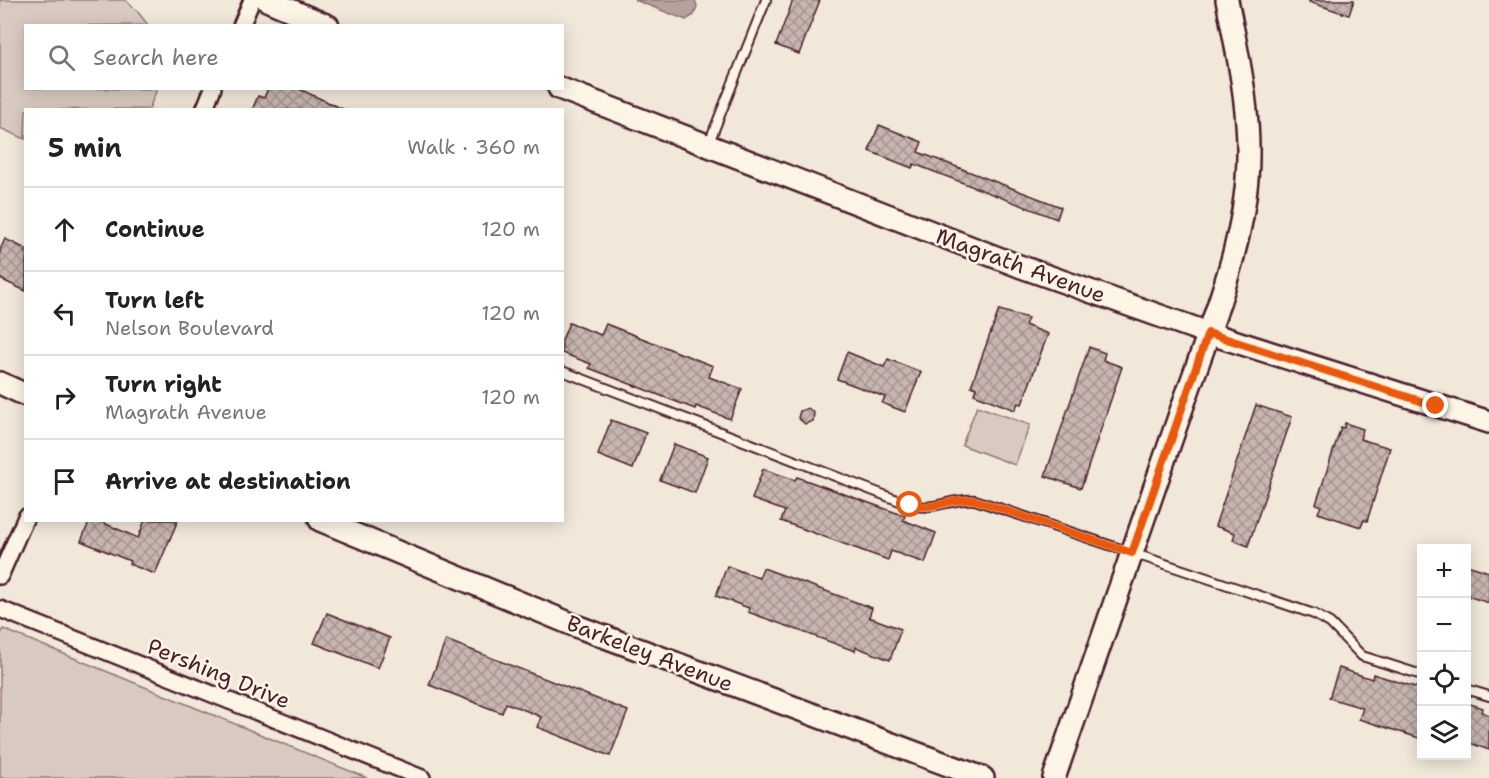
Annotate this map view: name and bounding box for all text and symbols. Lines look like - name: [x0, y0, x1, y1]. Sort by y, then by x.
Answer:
- search box: [24, 24, 564, 90]
- icon: search: [45, 41, 78, 74]
- text: Search here: [93, 43, 219, 72]
- text: 5 min: [48, 130, 122, 165]
- text: Walk · 360 m: [407, 134, 540, 160]
- icon: ahead: [48, 213, 81, 246]
- text: Continue: [105, 215, 205, 244]
- text: 120 m: [481, 216, 540, 242]
- street label: Magrath Avenue: [932, 221, 1109, 310]
- text: Turn left: [105, 286, 204, 315]
- icon: left: [48, 297, 81, 330]
- text: 120 m: [481, 300, 540, 326]
- text: Nelson Boulevard: [105, 315, 274, 341]
- text: Turn right: [105, 370, 222, 399]
- icon: right: [48, 381, 81, 414]
- text: 120 m: [481, 384, 540, 410]
- route end: [1422, 392, 1448, 418]
- text: Magrath Avenue: [105, 399, 267, 425]
- icon: arrive: [48, 465, 81, 498]
- text: Arrive at destination: [105, 467, 351, 496]
- route start: [896, 491, 922, 517]
- map controls: [1417, 544, 1471, 760]
- button: +: [1417, 544, 1471, 598]
- button: −: [1417, 598, 1471, 652]
- street label: Barkeley Avenue: [562, 608, 737, 699]
- street label: Pershing Drive: [143, 632, 294, 715]
- button: locate: [1417, 652, 1471, 706]
- button: layers: [1417, 706, 1471, 760]

